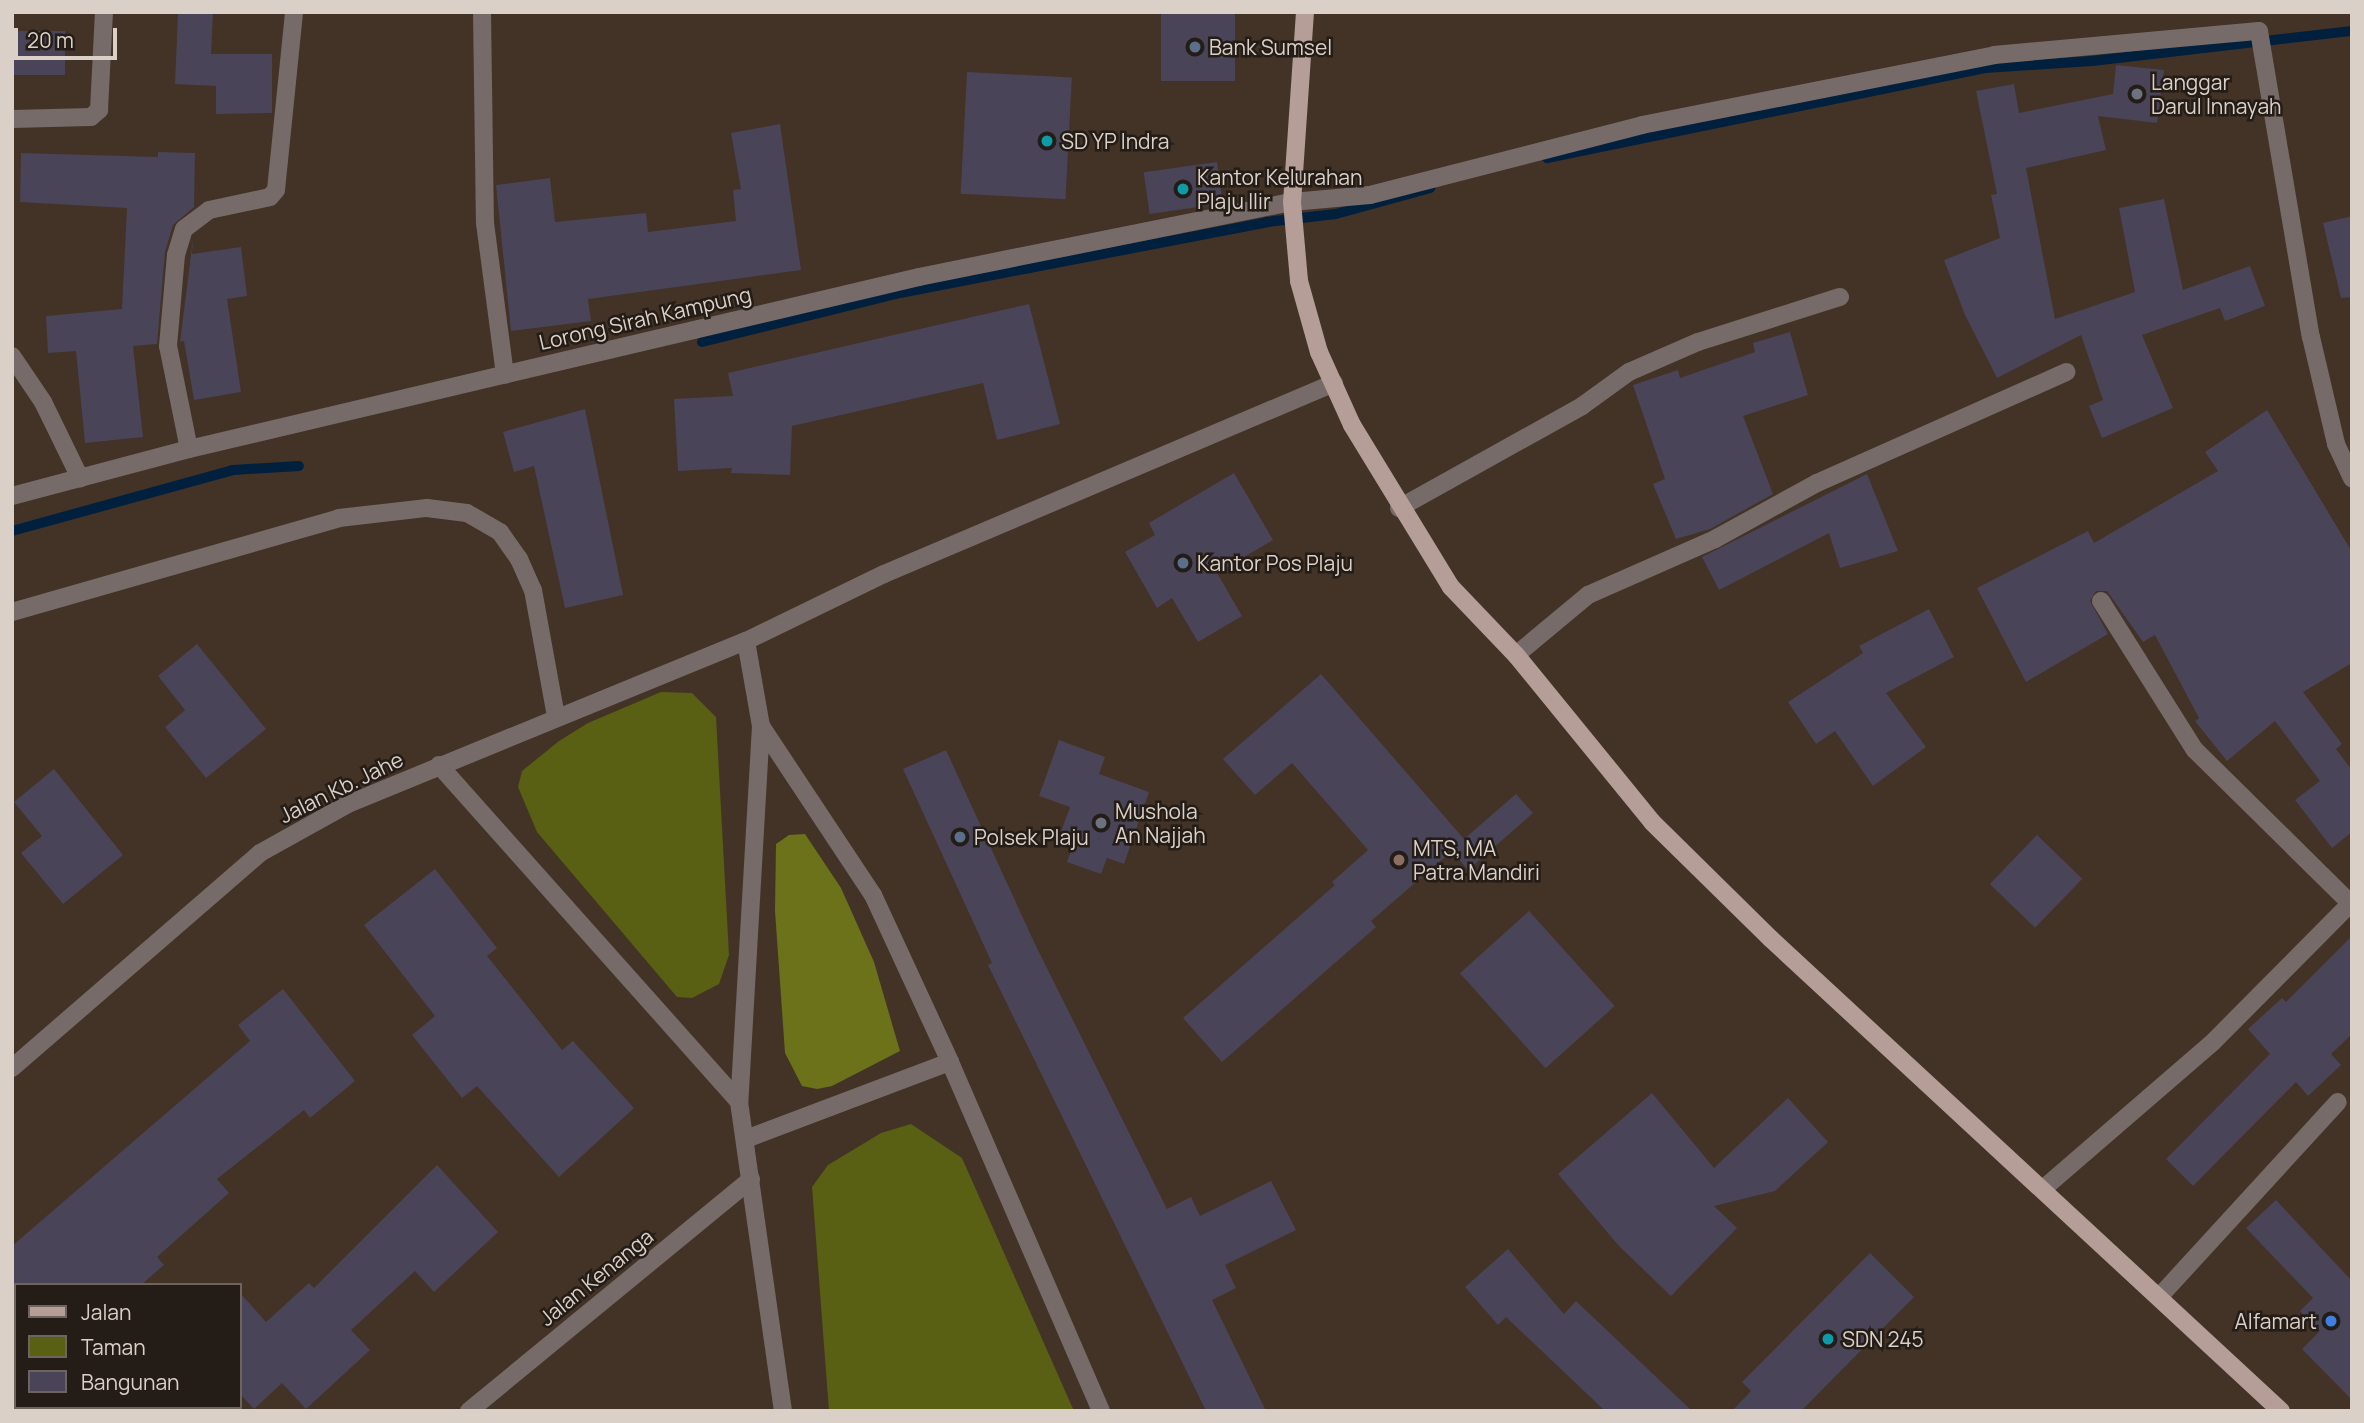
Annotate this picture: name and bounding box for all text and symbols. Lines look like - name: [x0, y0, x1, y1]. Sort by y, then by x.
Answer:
- scale bar: [18, 14, 121, 58]
- text: 20 m: [27, 26, 74, 54]
- place label: Bank Sumsel: [1209, 34, 1332, 60]
- marker: Bank Sumsel: [1187, 39, 1203, 55]
- place label: Langgar Darul Innayah: [2151, 69, 2282, 119]
- marker: Langgar Darul Innayah: [2129, 86, 2145, 102]
- place label: SD YP Indra: [1061, 128, 1169, 154]
- marker: SD YP Indra: [1039, 133, 1055, 149]
- place label: Kantor Kelurahan Plaju Ilir: [1197, 164, 1362, 214]
- marker: Kantor Kelurahan Plaju Ilir: [1175, 181, 1191, 197]
- street label: Lorong Sirah Kampung: [536, 281, 754, 355]
- place label: Kantor Pos Plaju: [1197, 550, 1353, 576]
- marker: Kantor Pos Plaju: [1175, 555, 1191, 571]
- street label: Jalan Kb. Jahe: [275, 746, 407, 828]
- place label: Mushola An Najjah: [1115, 798, 1206, 848]
- marker: Mushola An Najjah: [1093, 815, 1109, 831]
- place label: Polsek Plaju: [974, 824, 1089, 850]
- marker: Polsek Plaju: [952, 829, 968, 845]
- place label: MTS, MA Patra Mandiri: [1413, 835, 1540, 885]
- marker: MTS, MA Patra Mandiri: [1391, 852, 1407, 868]
- street label: Jalan Kenanga: [534, 1223, 658, 1331]
- legend: [14, 1283, 242, 1409]
- text: Jalan: [81, 1298, 131, 1326]
- place label: Alfamart: [2235, 1308, 2317, 1334]
- marker: Alfamart: [2323, 1313, 2339, 1329]
- place label: SDN 245: [1842, 1326, 1924, 1352]
- marker: SDN 245: [1820, 1331, 1836, 1347]
- text: Taman: [81, 1333, 146, 1361]
- text: Bangunan: [81, 1368, 180, 1396]

